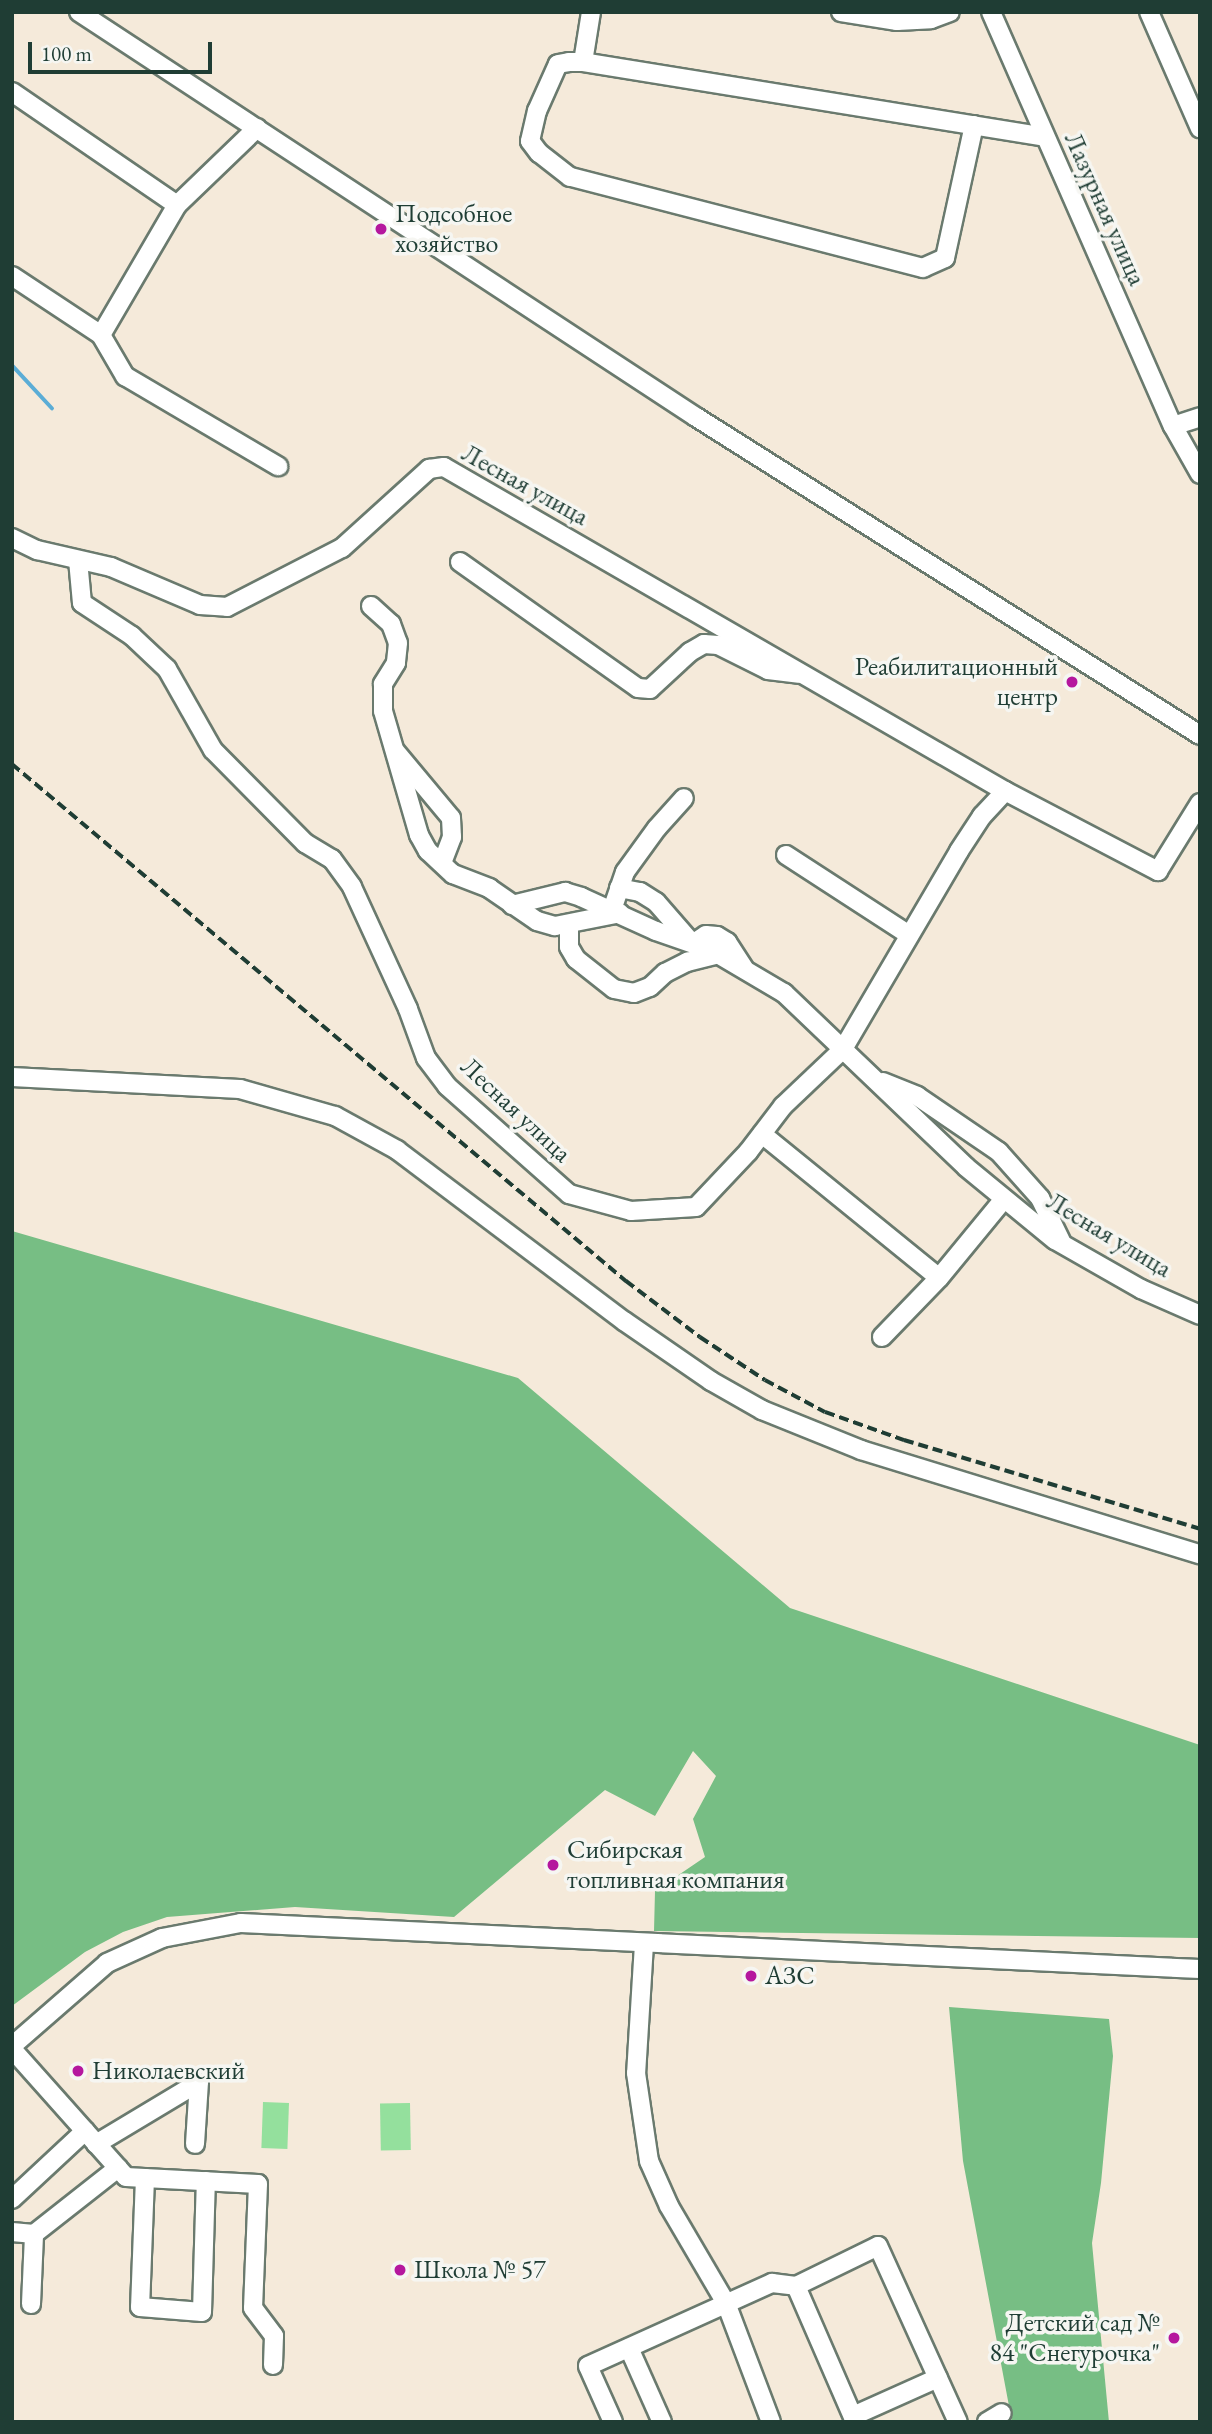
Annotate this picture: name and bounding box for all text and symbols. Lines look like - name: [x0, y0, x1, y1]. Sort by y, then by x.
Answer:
- scale bar: [32, 28, 215, 72]
- text: 100 m: [41, 40, 92, 67]
- street label: Лазурная улица: [1057, 128, 1153, 290]
- place label: Подсобное хозяйство: [395, 198, 512, 260]
- marker: Подсобное хозяйство: [373, 221, 389, 237]
- street label: Лесная улица: [456, 437, 594, 533]
- place label: Реабилитационный центр: [855, 651, 1058, 712]
- marker: Реабилитационный центр: [1064, 674, 1080, 690]
- street label: Лесная улица: [454, 1051, 578, 1169]
- street label: Лесная улица: [1041, 1186, 1177, 1284]
- place label: Сибирская топливная компания: [567, 1834, 785, 1896]
- marker: Сибирская топливная компания: [545, 1857, 561, 1873]
- place label: АЗС: [765, 1960, 815, 1992]
- marker: АЗС: [743, 1968, 759, 1984]
- place label: Николаевский: [92, 2055, 245, 2087]
- marker: Николаевский: [70, 2063, 86, 2079]
- place label: Школа № 57: [414, 2254, 546, 2286]
- marker: Школа № 57: [392, 2262, 408, 2278]
- place label: Детский сад № 84 "Снегурочка": [990, 2307, 1160, 2368]
- marker: Детский сад № 84 "Снегурочка": [1166, 2330, 1182, 2346]

